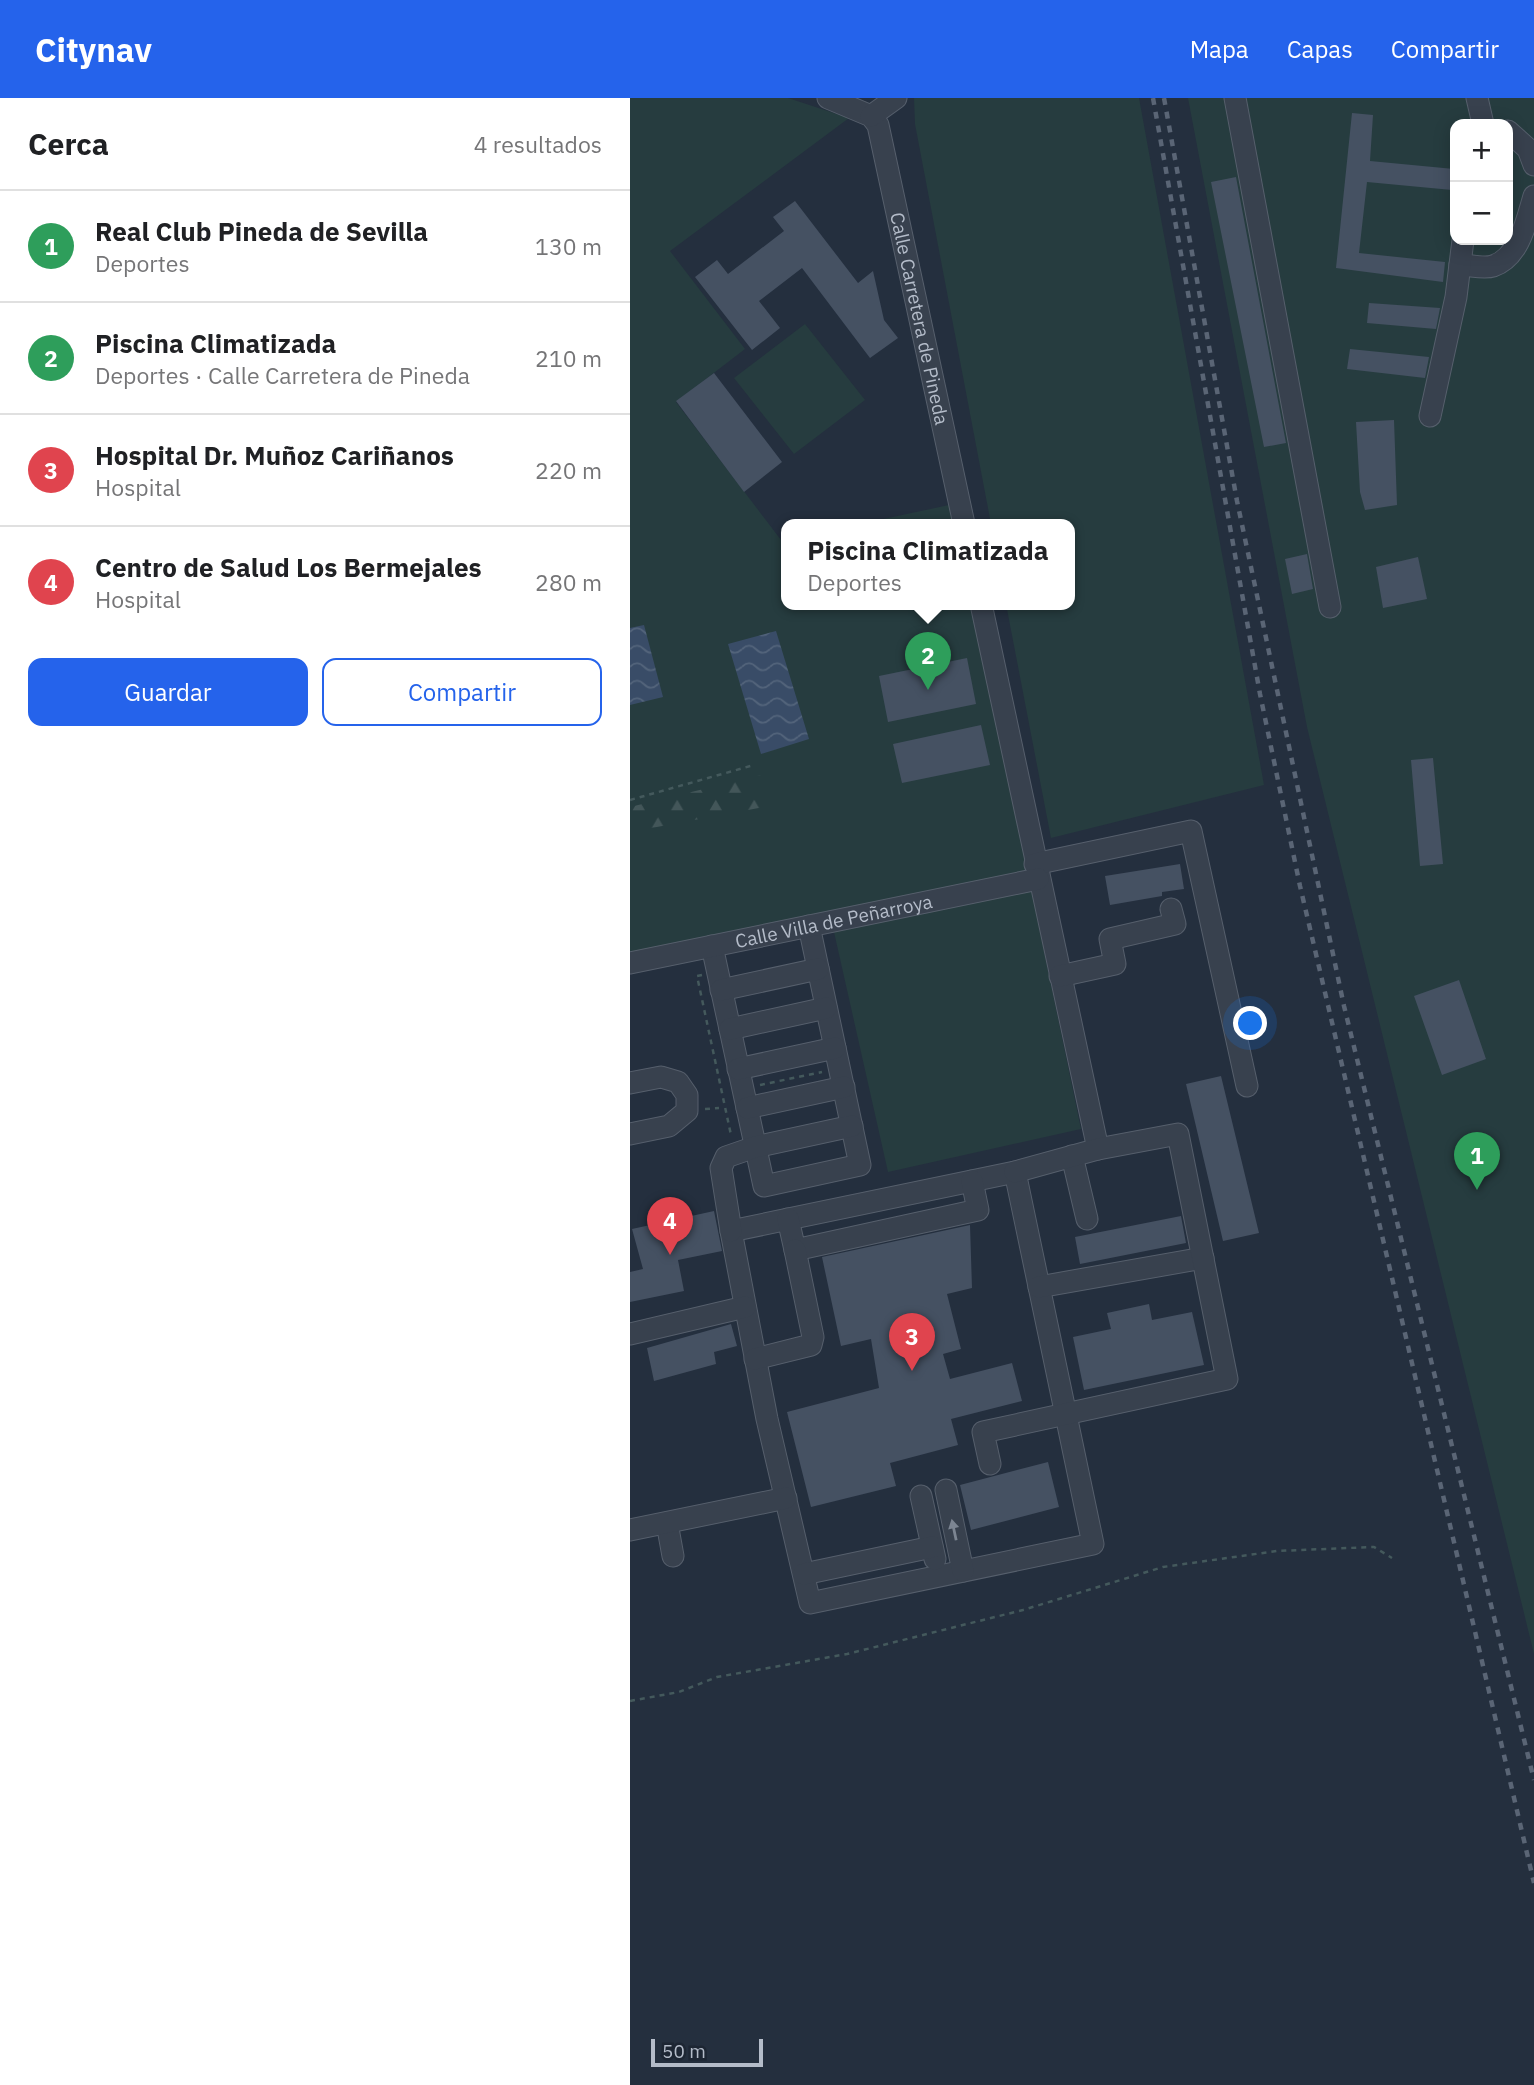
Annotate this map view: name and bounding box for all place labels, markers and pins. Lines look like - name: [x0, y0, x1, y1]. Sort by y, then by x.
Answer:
- pin: 2: [905, 632, 951, 690]
- pin: 1: [1454, 1132, 1500, 1190]
- pin: 4: [647, 1197, 693, 1255]
- pin: 3: [889, 1313, 935, 1371]

